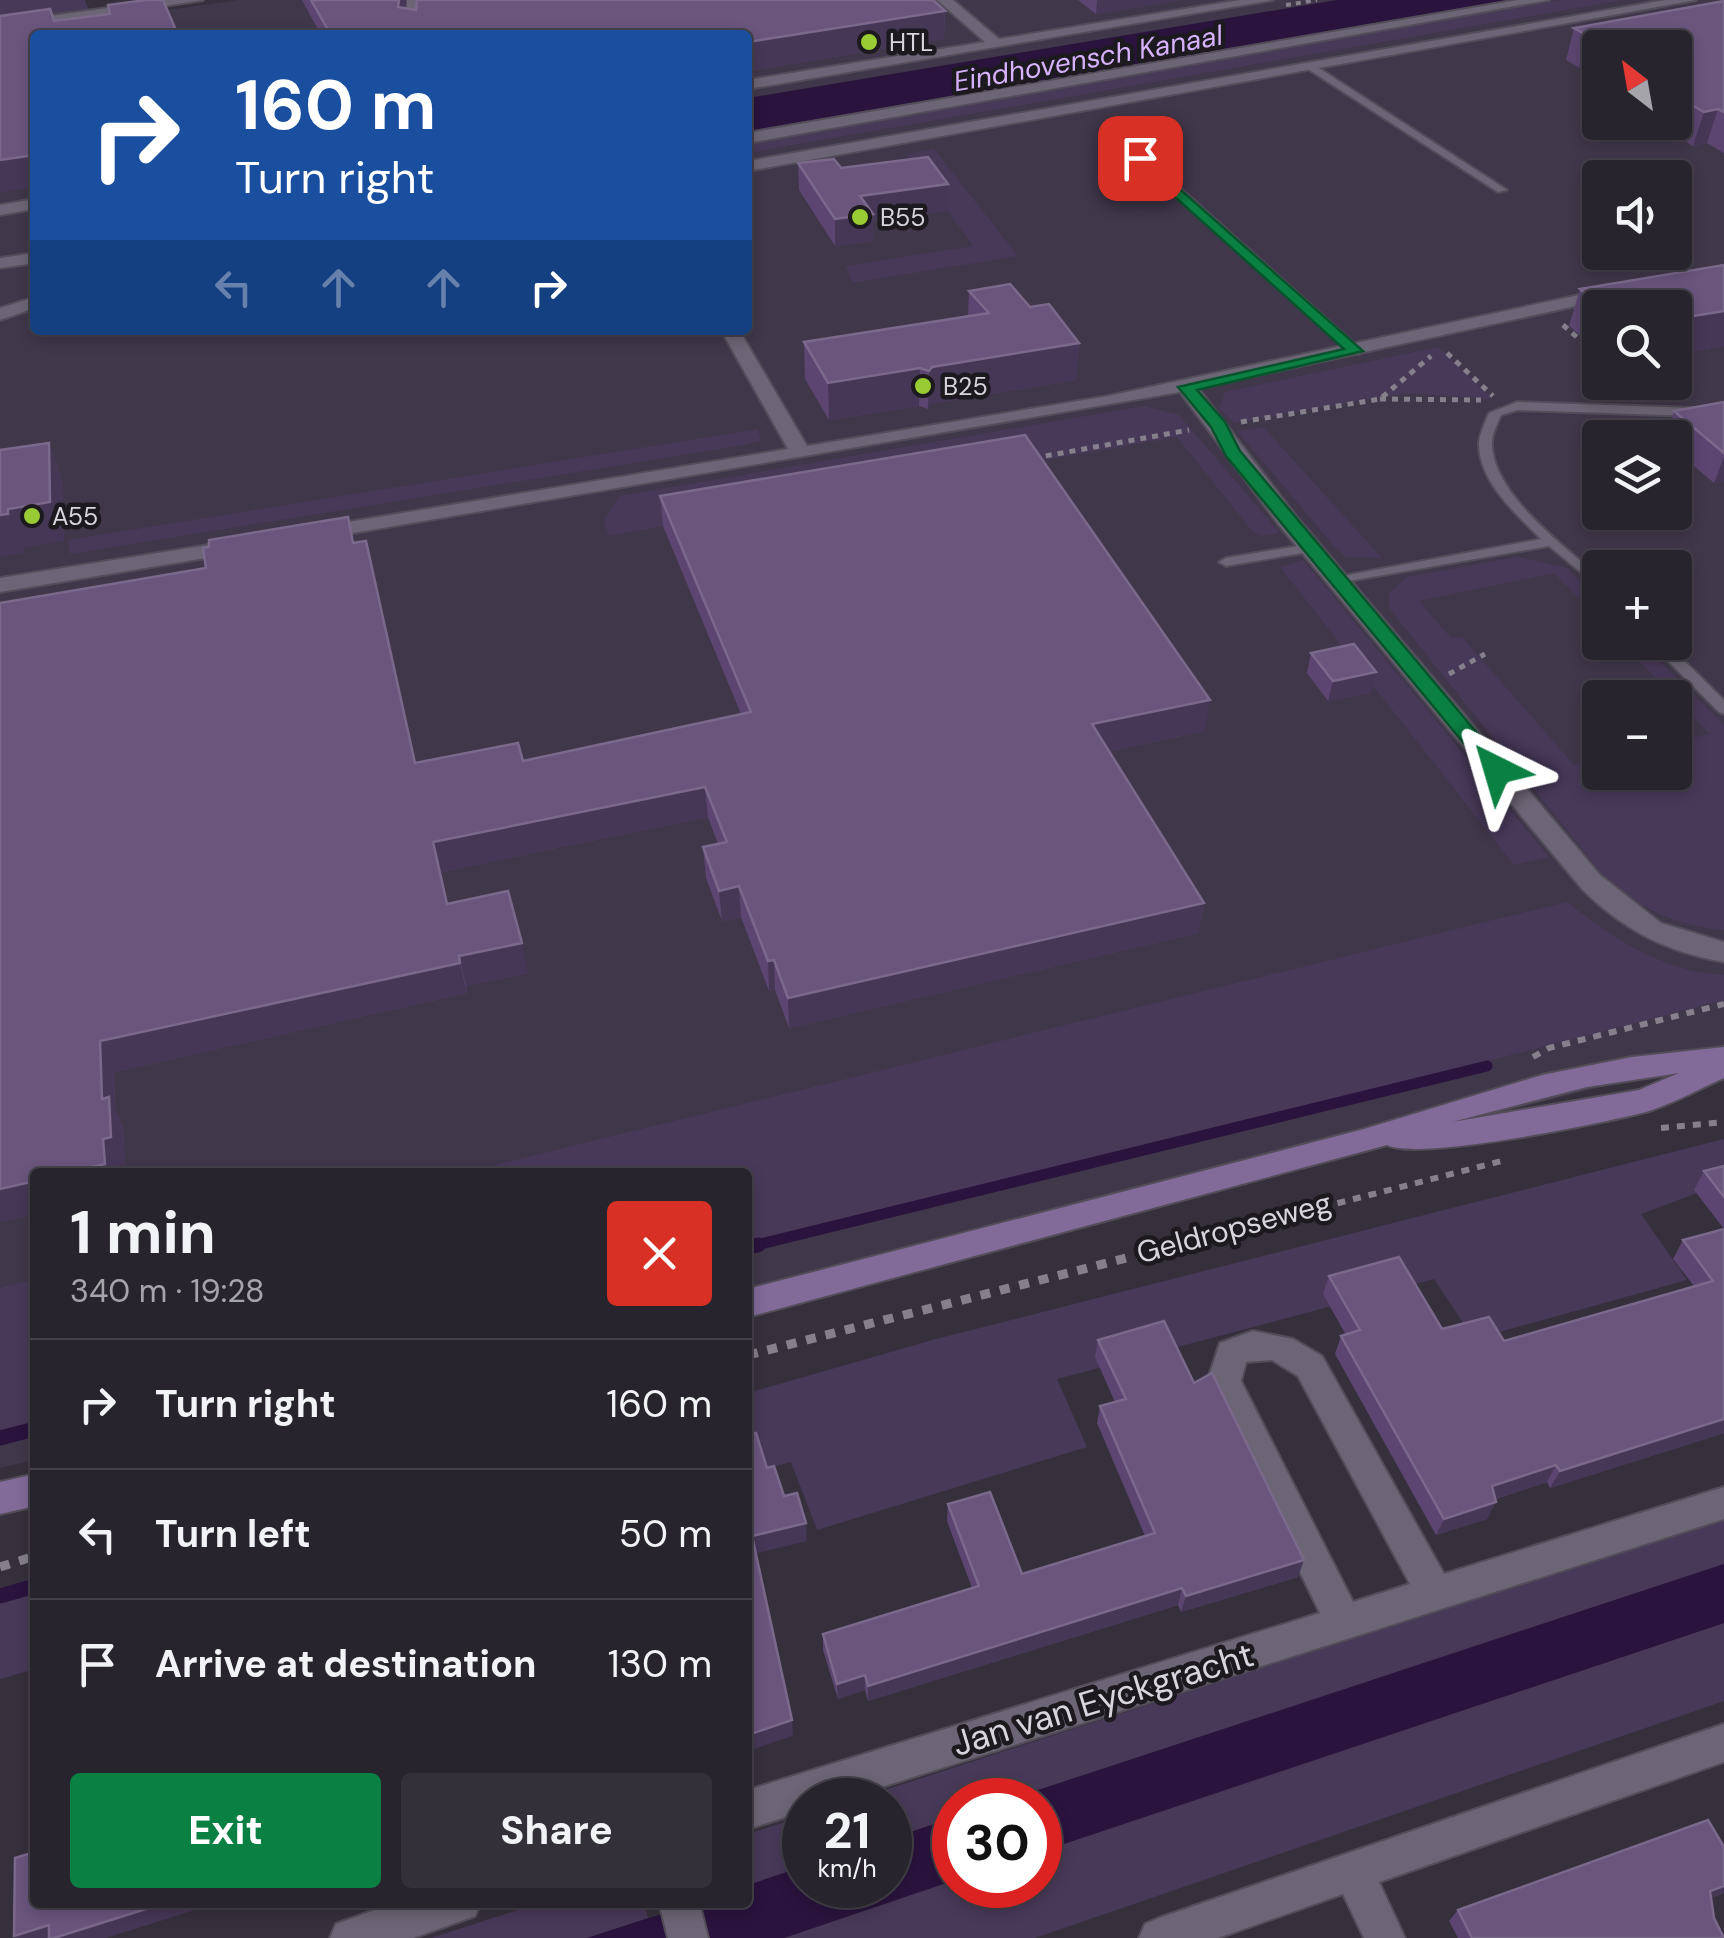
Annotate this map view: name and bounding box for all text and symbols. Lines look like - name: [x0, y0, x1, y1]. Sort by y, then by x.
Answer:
- water label: Eindhovensch Kanaal: [951, 16, 1226, 100]
- place label: HTL: [889, 26, 933, 59]
- north arrow: [1582, 30, 1692, 140]
- map controls: [1582, 30, 1692, 790]
- marker: HTL: [858, 31, 880, 53]
- text: 160 m: [235, 60, 436, 151]
- icon: right: [70, 70, 200, 200]
- pin: [1098, 116, 1183, 201]
- icon: arrive: [1113, 131, 1168, 186]
- text: Turn right: [235, 148, 434, 207]
- button: sound: [1582, 160, 1692, 270]
- place label: B55: [880, 201, 926, 234]
- marker: B55: [849, 206, 871, 228]
- icon: left: [206, 260, 261, 315]
- icon: ahead: [311, 260, 366, 315]
- icon: ahead: [416, 260, 471, 315]
- icon: right: [521, 260, 576, 315]
- button: search: [1582, 290, 1692, 400]
- place label: B25: [943, 370, 988, 403]
- marker: B25: [912, 375, 934, 397]
- button: layers: [1582, 420, 1692, 530]
- place label: A55: [52, 500, 98, 533]
- marker: A55: [21, 505, 43, 527]
- button: +: [1582, 550, 1692, 660]
- button: −: [1582, 680, 1692, 790]
- position arrow: [1445, 718, 1549, 822]
- street label: Geldropseweg: [1132, 1183, 1335, 1272]
- text: 1 min: [70, 1193, 216, 1272]
- button: close: [607, 1201, 712, 1306]
- text: 340 m · 19:28: [70, 1270, 265, 1312]
- icon: right: [70, 1377, 125, 1432]
- text: Turn right: [155, 1379, 336, 1429]
- text: 160 m: [606, 1379, 712, 1429]
- icon: left: [70, 1507, 125, 1562]
- text: Turn left: [155, 1509, 311, 1559]
- text: 50 m: [619, 1509, 712, 1559]
- street label: Jan van Eyckgracht: [947, 1631, 1259, 1767]
- icon: arrive: [70, 1637, 125, 1692]
- text: Arrive at destination: [155, 1639, 537, 1689]
- text: 130 m: [608, 1639, 712, 1689]
- button: Exit: [70, 1773, 381, 1888]
- button: Share: [401, 1773, 712, 1888]
- speed limit sign: 30: [932, 1778, 1062, 1908]
- text: 21: [823, 1798, 871, 1864]
- text: km/h: [817, 1852, 877, 1885]

